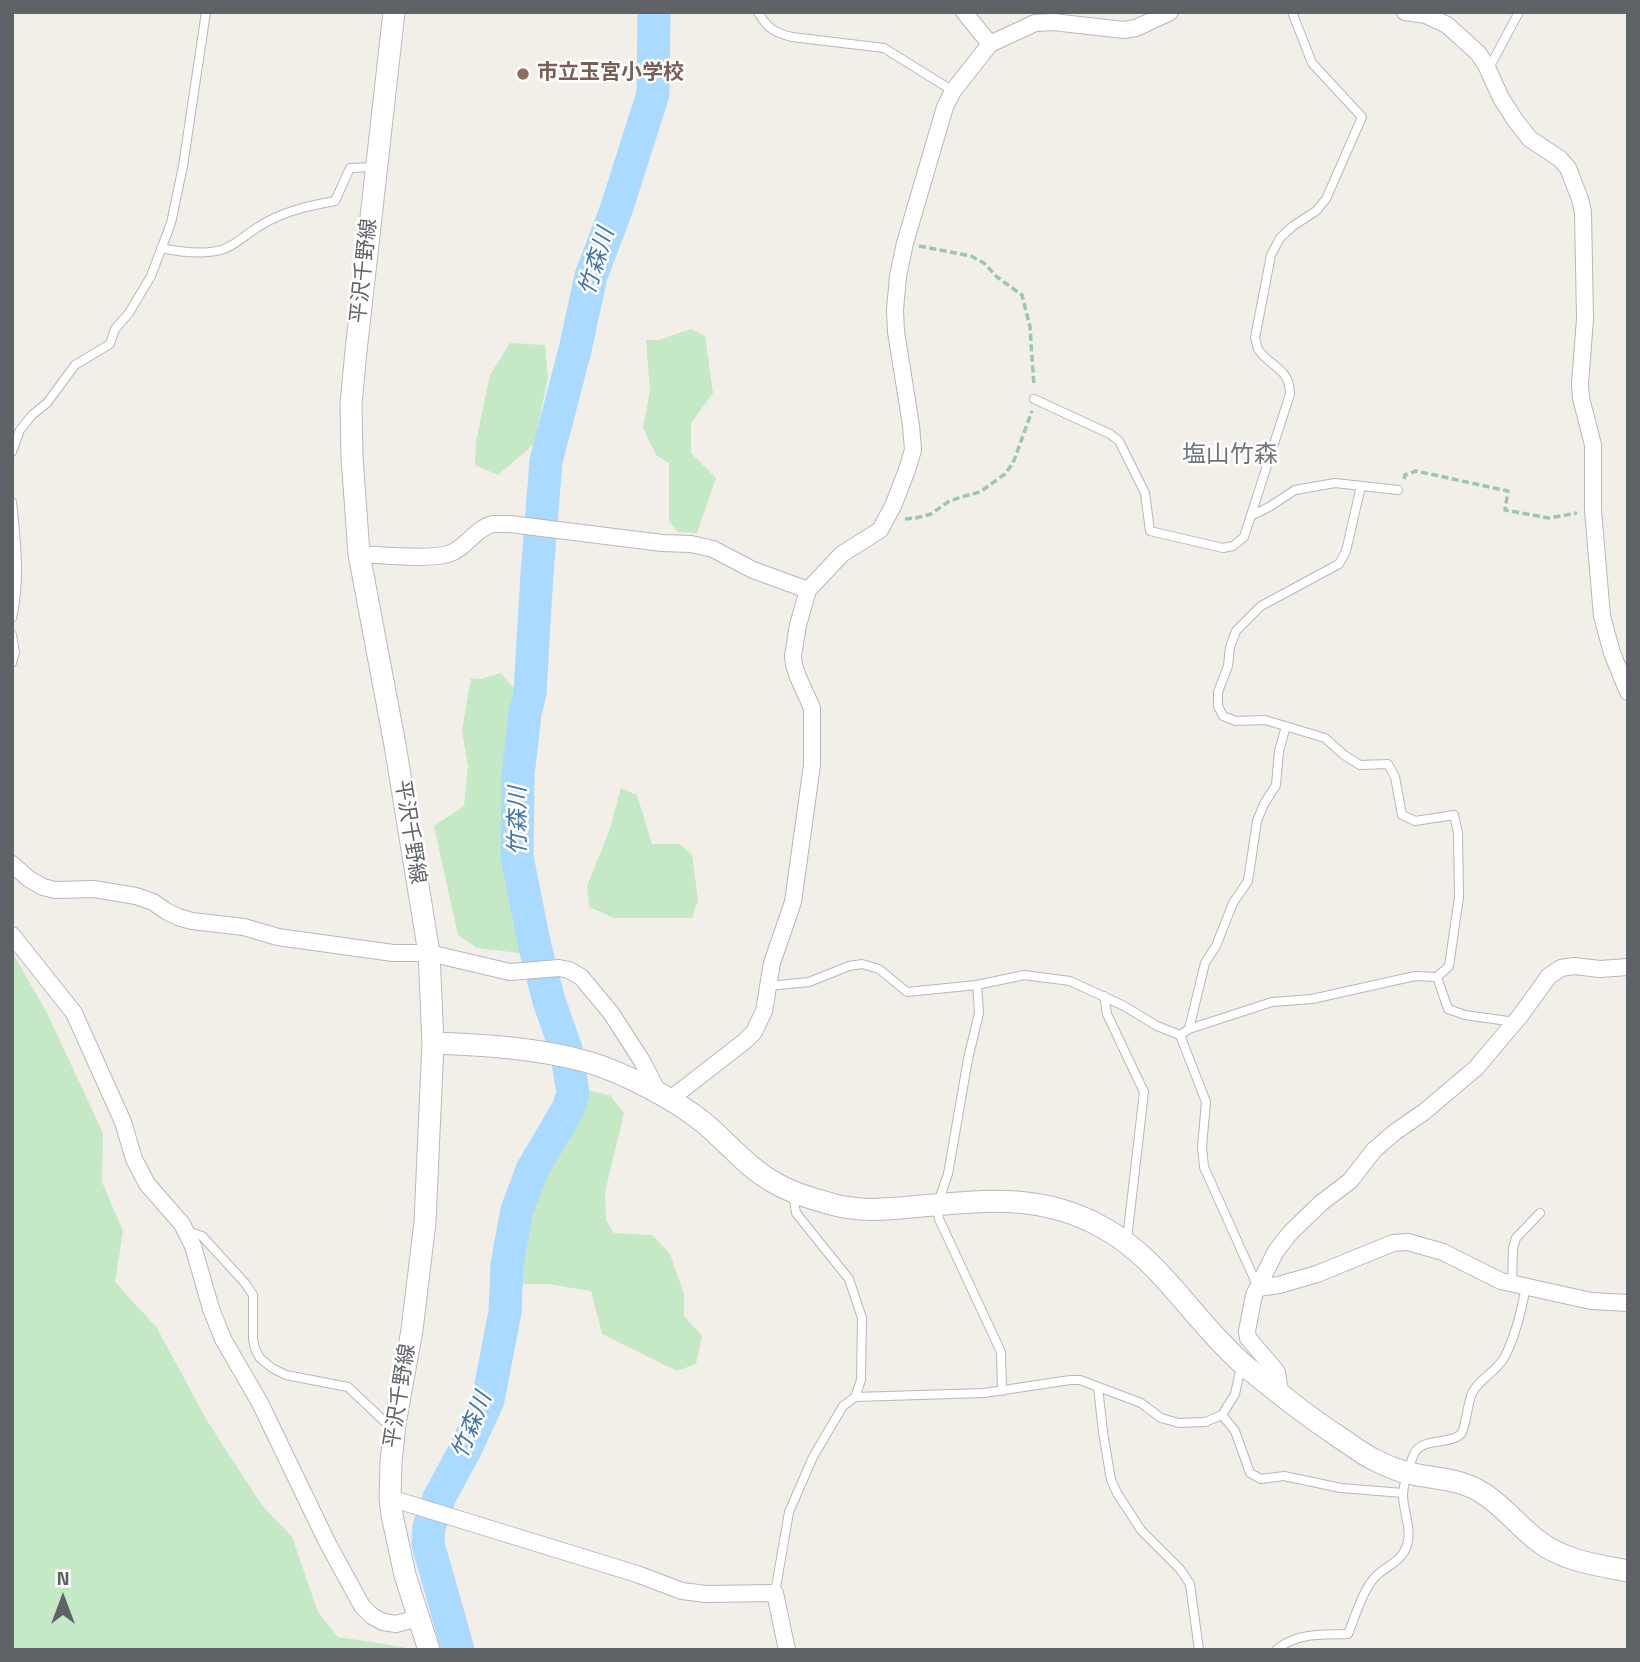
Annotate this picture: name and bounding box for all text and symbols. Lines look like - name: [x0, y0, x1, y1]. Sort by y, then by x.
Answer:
- place label: 市立玉宮小学校: [537, 61, 684, 87]
- marker: 市立玉宮小学校: [515, 66, 531, 82]
- street label: 平沢千野線: [347, 217, 383, 325]
- water label: 竹森川: [575, 225, 621, 299]
- district label: 塩山竹森: [1182, 442, 1278, 470]
- street label: 平沢千野線: [388, 778, 430, 886]
- water label: 竹森川: [505, 787, 533, 855]
- street label: 平沢千野線: [380, 1342, 422, 1450]
- water label: 竹森川: [447, 1389, 499, 1463]
- text: N: [56, 1563, 70, 1592]
- north arrow: [28, 1564, 98, 1634]

